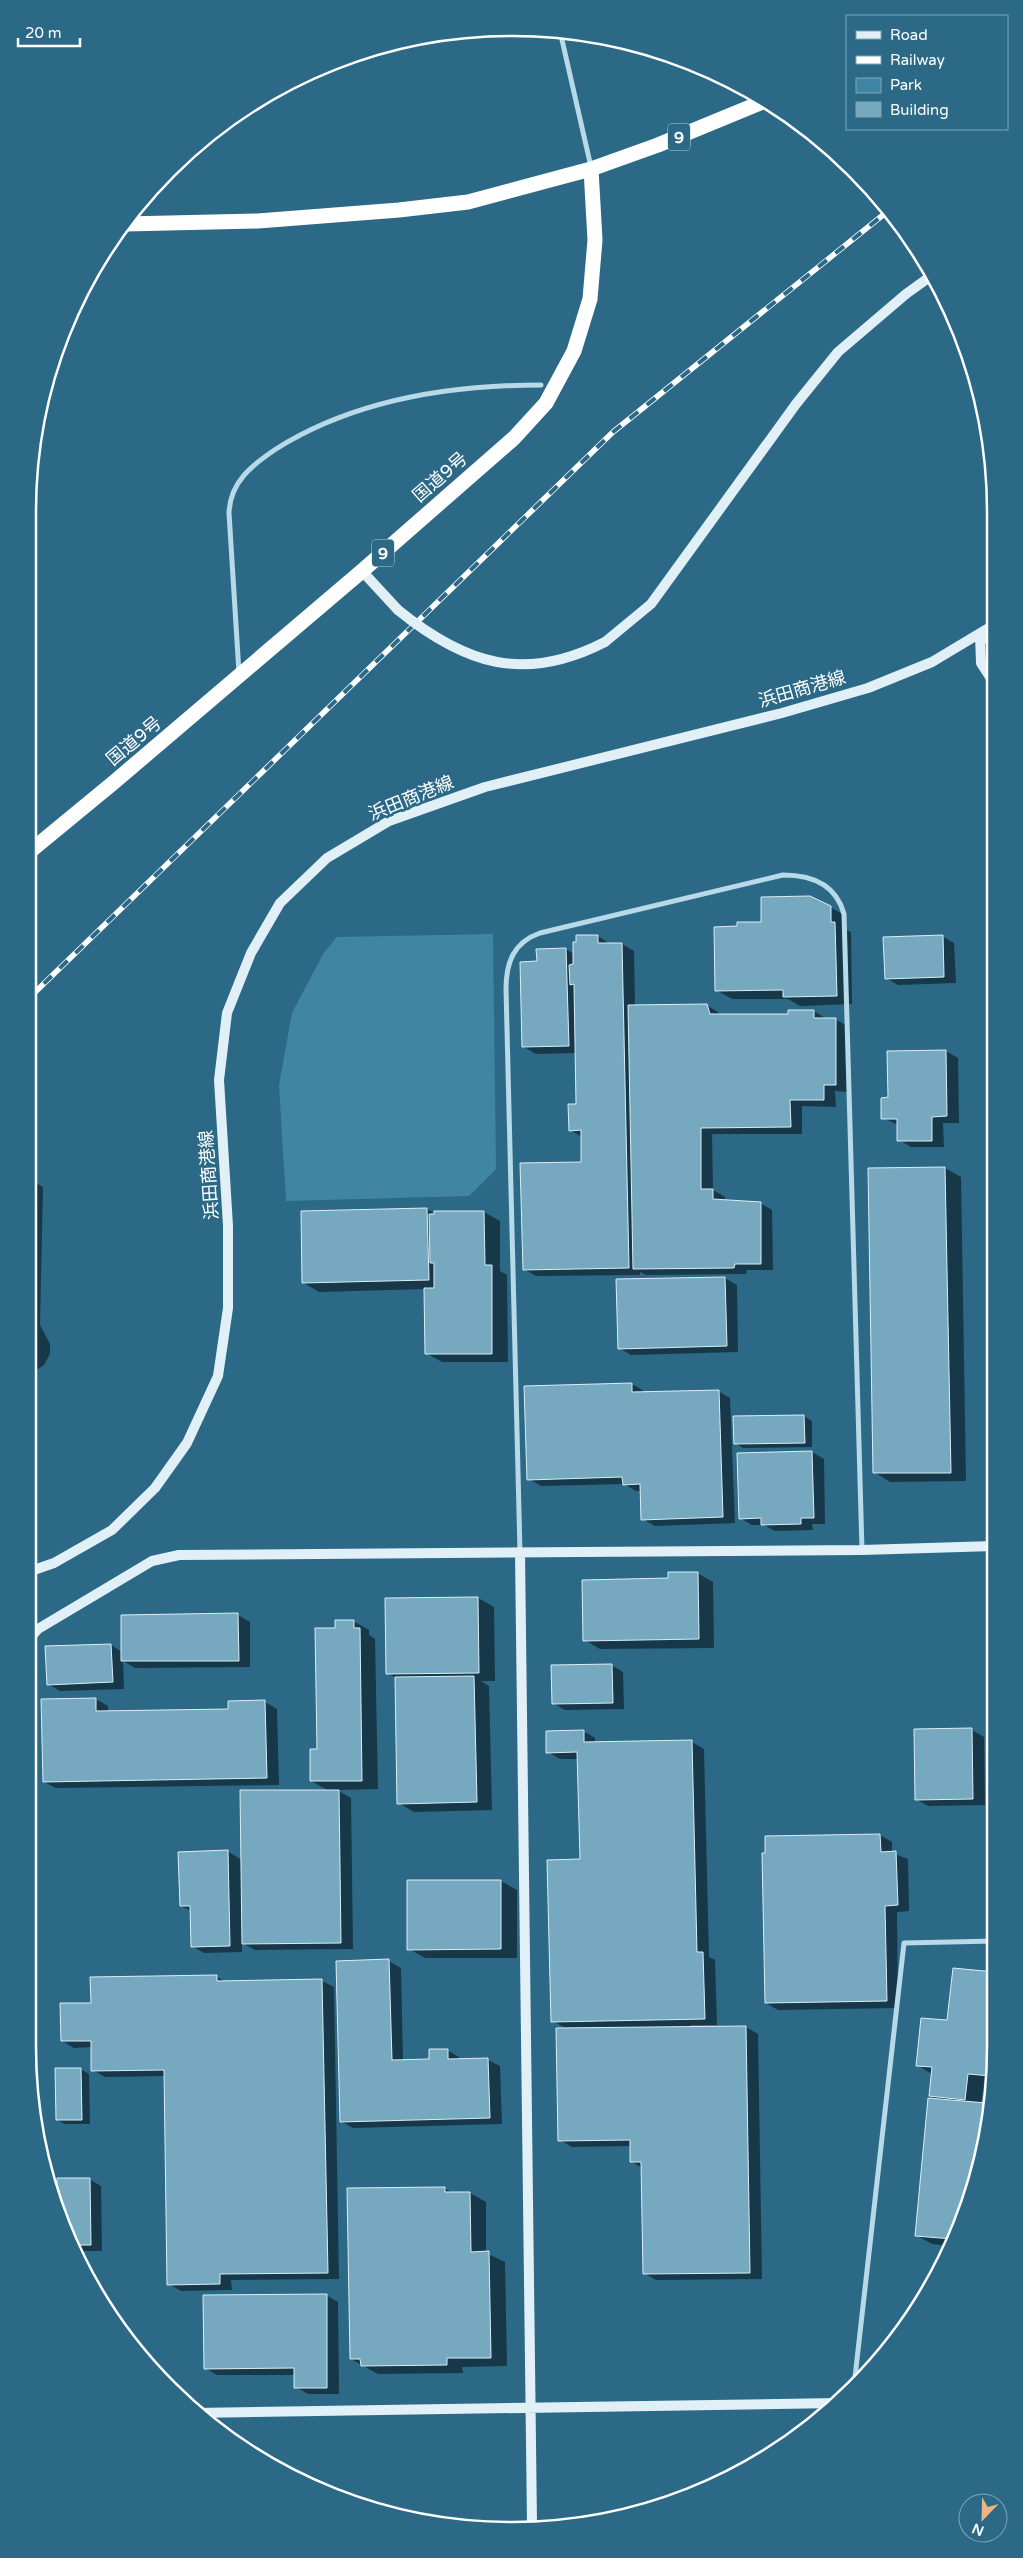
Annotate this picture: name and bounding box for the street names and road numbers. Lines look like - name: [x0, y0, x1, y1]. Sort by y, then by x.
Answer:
- road number: 9: [668, 124, 690, 150]
- street label: 国道9号: [408, 447, 472, 507]
- road number: 9: [372, 540, 394, 566]
- street label: 浜田商港線: [756, 666, 848, 712]
- street label: 国道9号: [102, 712, 166, 770]
- street label: 浜田商港線: [365, 771, 457, 825]
- street label: 浜田商港線: [195, 1129, 223, 1221]

